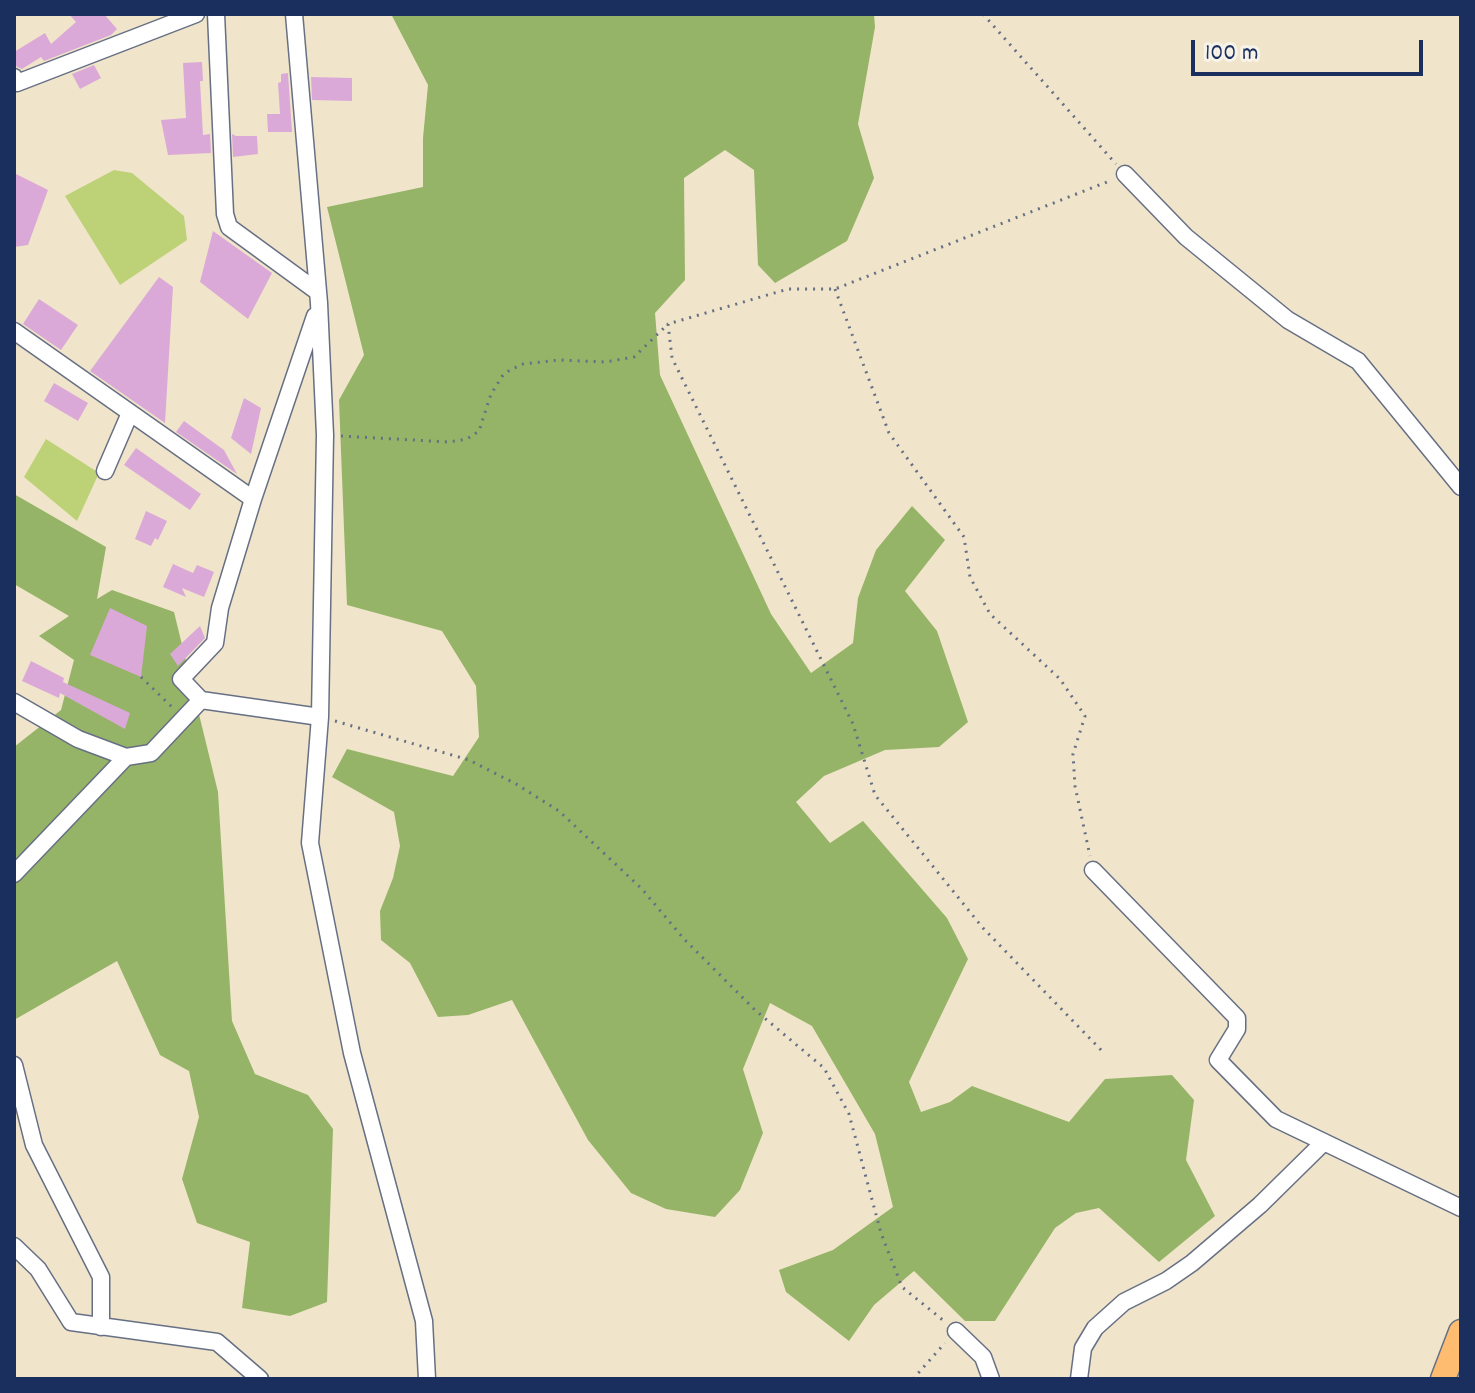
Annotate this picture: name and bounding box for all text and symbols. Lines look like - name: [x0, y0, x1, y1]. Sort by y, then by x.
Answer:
- scale bar: [1195, 24, 1427, 74]
- text: 100 m: [1205, 37, 1258, 71]

